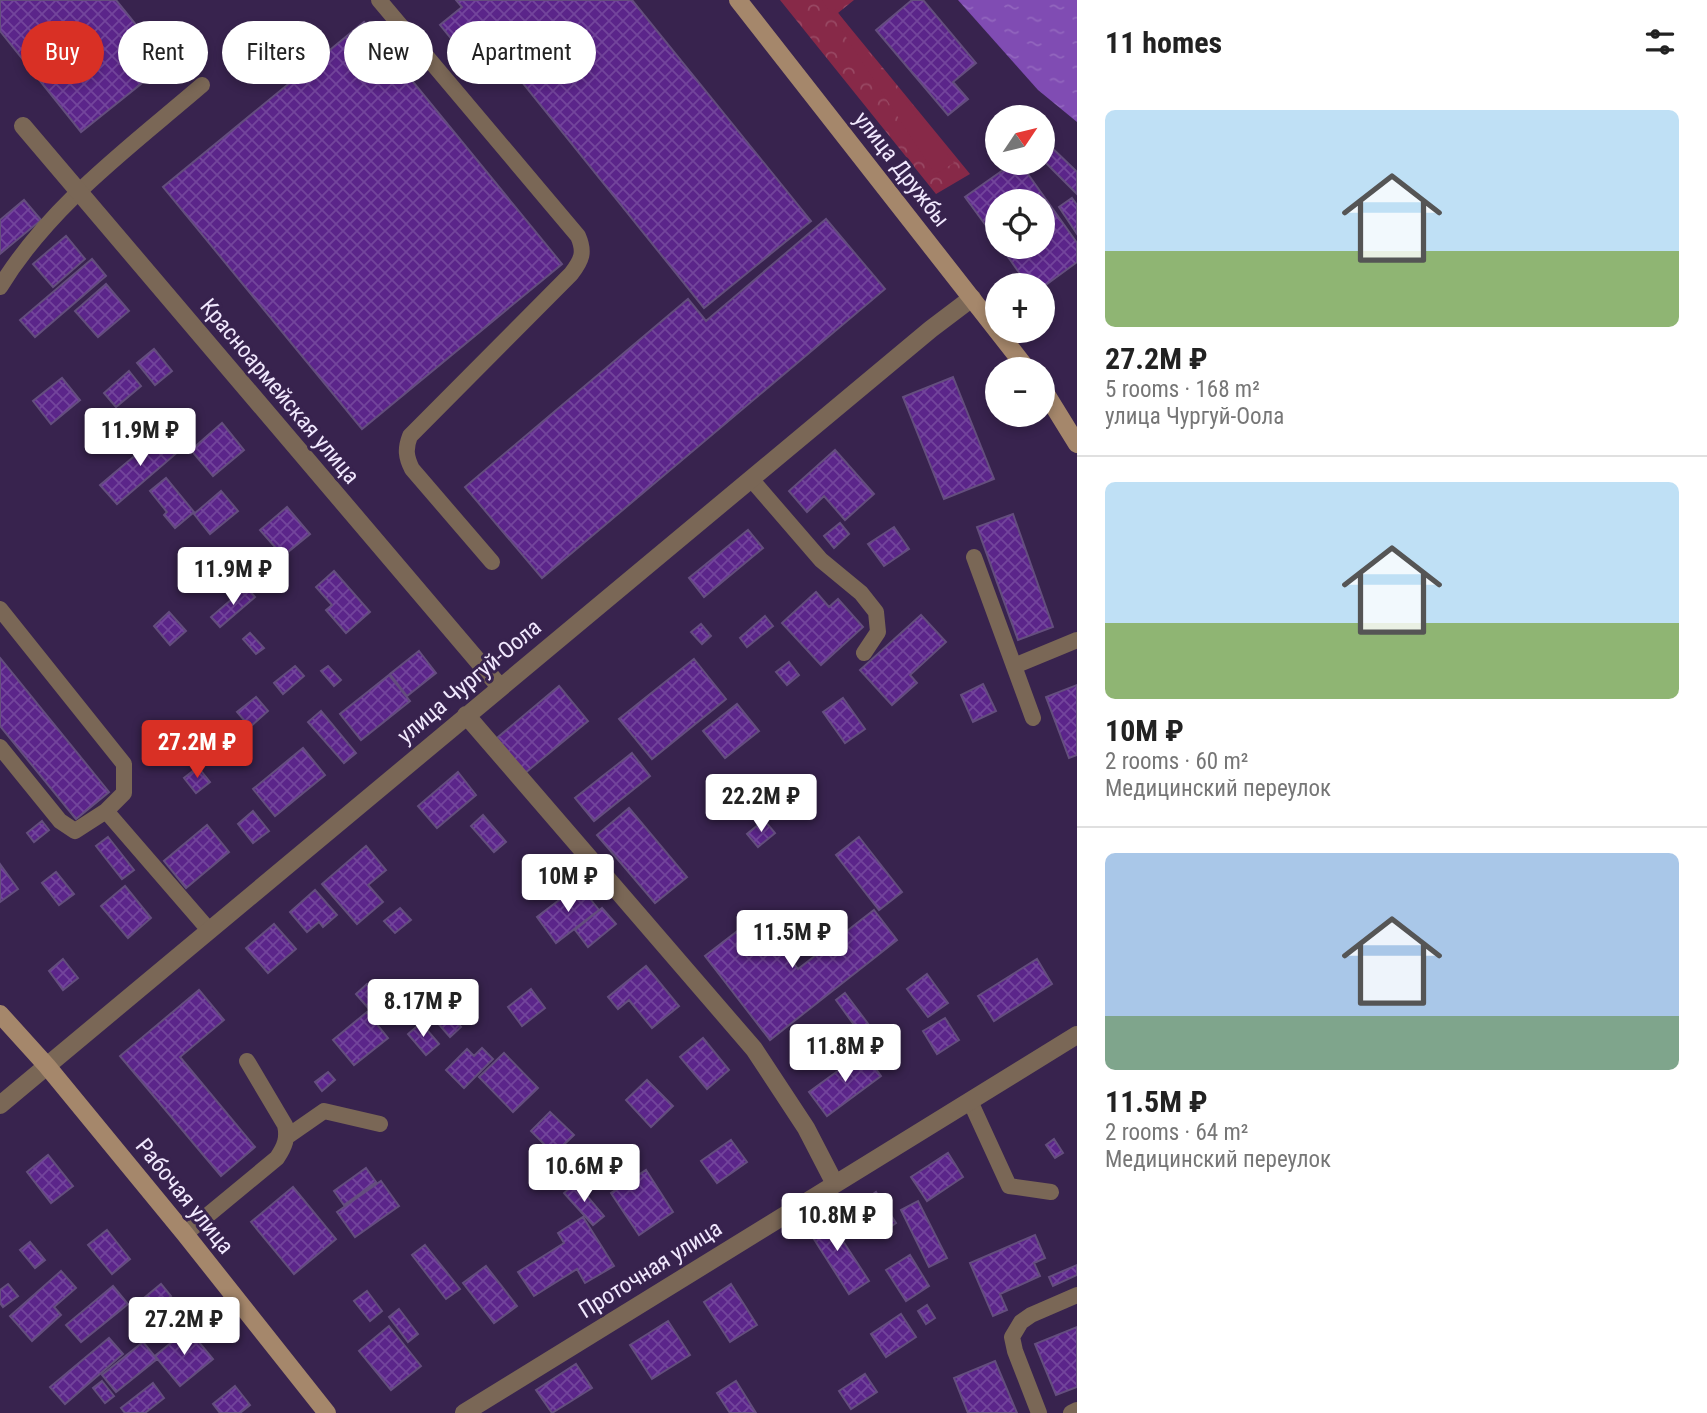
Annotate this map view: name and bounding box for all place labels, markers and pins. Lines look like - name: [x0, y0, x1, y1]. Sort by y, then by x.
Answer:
- pin: 11.9M ₽: [75, 408, 205, 468]
- pin: 11.9M ₽: [168, 548, 298, 607]
- pin: 27.2M ₽: [132, 720, 262, 780]
- pin: 22.2M ₽: [696, 774, 826, 834]
- pin: 10M ₽: [519, 855, 617, 914]
- pin: 11.5M ₽: [727, 911, 857, 970]
- pin: 8.17M ₽: [358, 979, 488, 1039]
- pin: 11.8M ₽: [780, 1024, 910, 1084]
- pin: 10.6M ₽: [519, 1144, 649, 1204]
- pin: 10.8M ₽: [772, 1194, 902, 1253]
- pin: 27.2M ₽: [119, 1298, 249, 1357]

